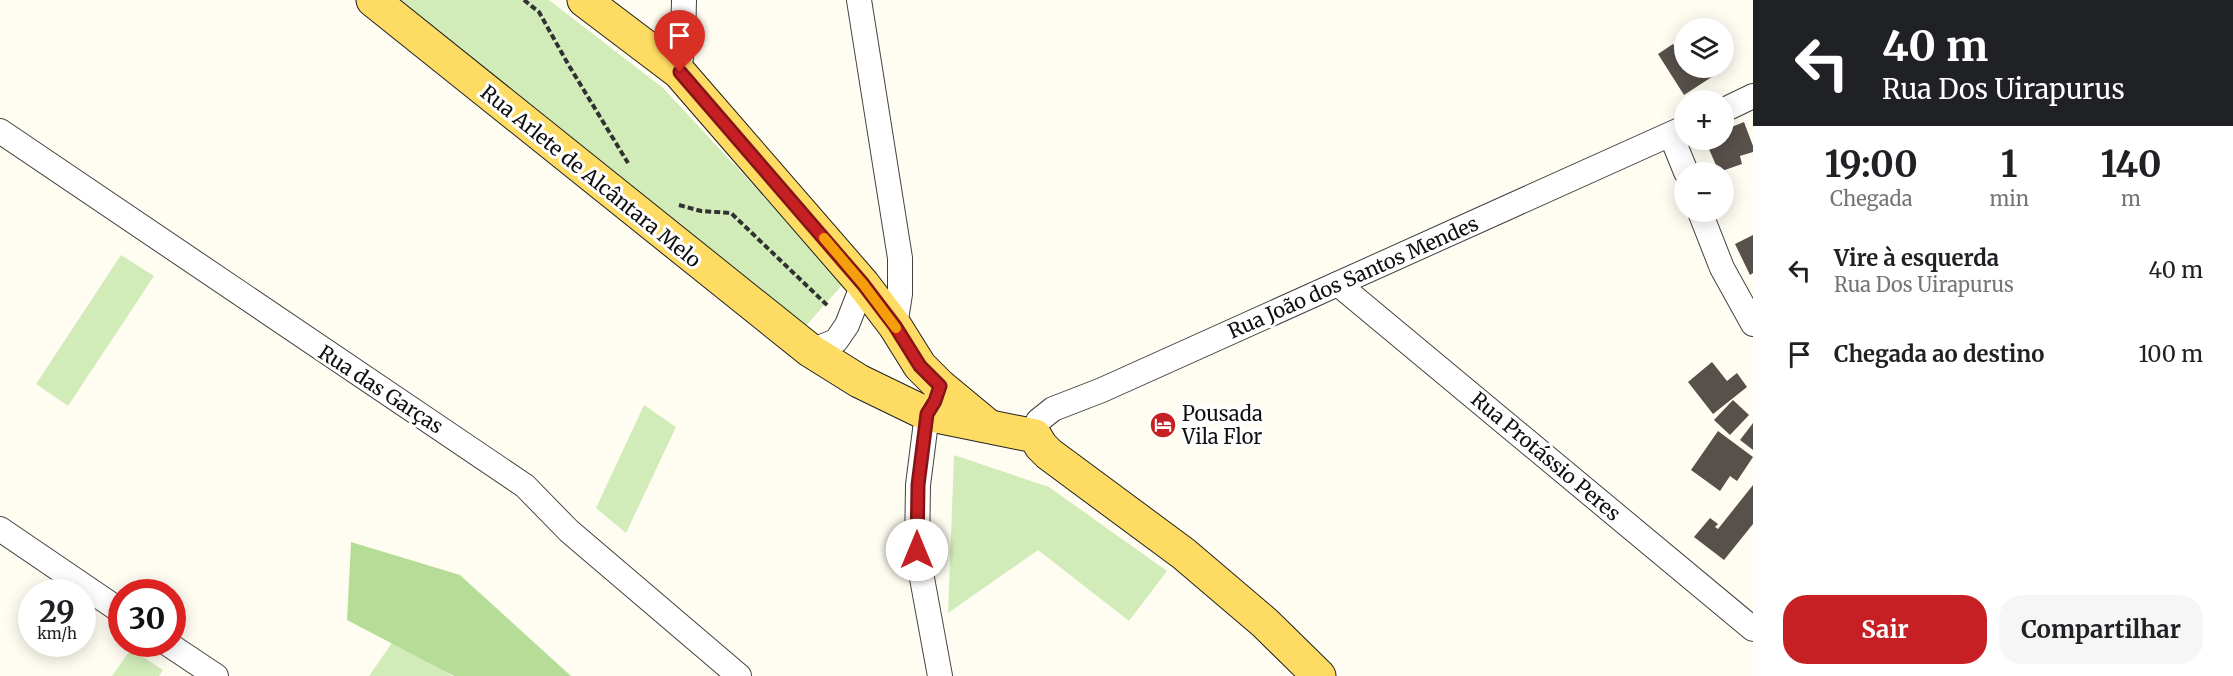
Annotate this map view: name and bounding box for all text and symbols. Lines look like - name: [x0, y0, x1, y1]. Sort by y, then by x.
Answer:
- pin: [654, 10, 705, 72]
- map controls: [1674, 18, 1734, 222]
- button: layers: [1674, 18, 1734, 78]
- icon: arrive: [663, 19, 696, 52]
- text: 40 m: [1882, 20, 1988, 72]
- icon: left: [1783, 24, 1861, 102]
- text: Rua Dos Uirapurus: [1882, 72, 2125, 106]
- street label: Rua Arlete de Alcântara Melo: [476, 79, 706, 273]
- button: +: [1674, 90, 1734, 150]
- text: 19:00: [1824, 142, 1918, 187]
- text: 1: [2001, 142, 2018, 187]
- text: 140: [2100, 142, 2162, 187]
- button: −: [1674, 162, 1734, 222]
- text: Chegada: [1830, 186, 1913, 211]
- text: min: [1989, 186, 2029, 211]
- text: m: [2121, 186, 2141, 211]
- street label: Rua João dos Santos Mendes: [1224, 210, 1482, 344]
- text: Vire à esquerda: [1834, 244, 1999, 272]
- icon: left: [1783, 254, 1816, 287]
- text: 40 m: [2148, 256, 2203, 284]
- text: Rua Dos Uirapurus: [1834, 272, 2014, 297]
- icon: arrive: [1783, 338, 1816, 371]
- street label: Rua das Garças: [314, 339, 448, 439]
- text: Chegada ao destino: [1834, 340, 2044, 368]
- text: 100 m: [2138, 340, 2203, 368]
- street label: Rua Protássio Peres: [1466, 386, 1626, 526]
- place label: Pousada Vila Flor: [1181, 401, 1263, 449]
- hotel icon: Pousada Vila Flor: [1148, 410, 1178, 440]
- position arrow: [885, 518, 949, 582]
- speed limit sign: 30: [108, 579, 186, 657]
- text: 29: [39, 592, 75, 630]
- button: Sair: [1783, 595, 1987, 664]
- button: Compartilhar: [1999, 595, 2203, 664]
- text: km/h: [37, 624, 77, 643]

